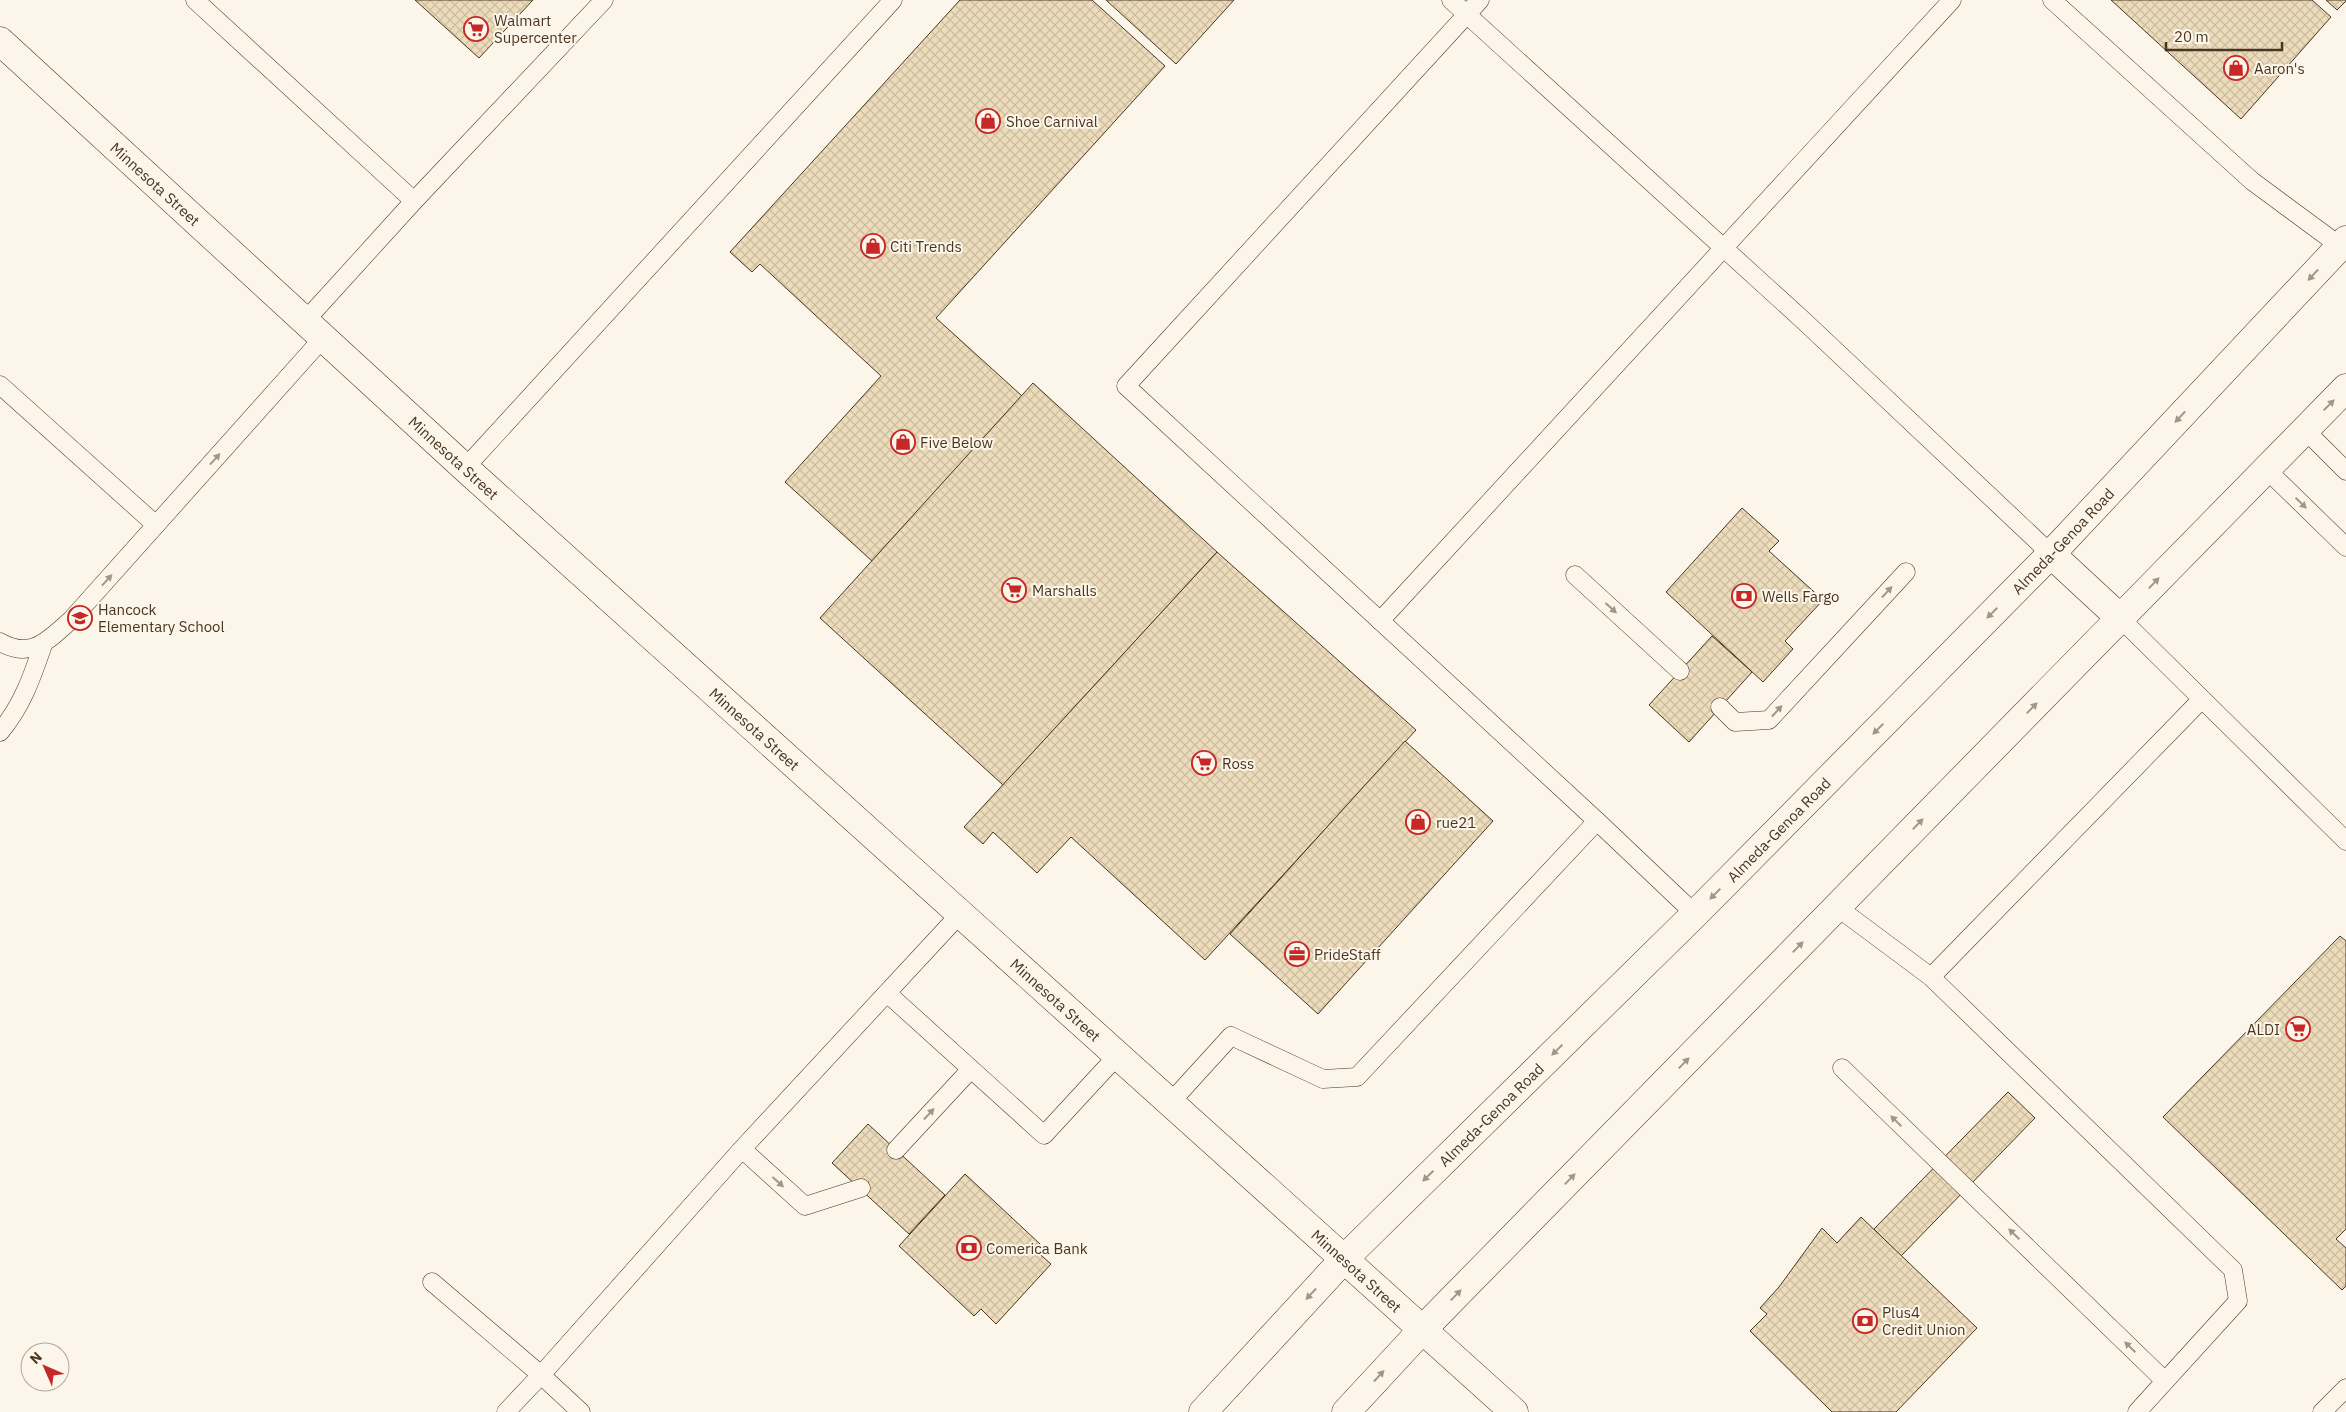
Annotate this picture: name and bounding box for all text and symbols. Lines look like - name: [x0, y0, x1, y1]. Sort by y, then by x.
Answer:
- place label: Walmart Supercenter: [494, 11, 577, 47]
- supermarket icon: Walmart Supercenter: [463, 16, 489, 42]
- scale bar: [2166, 20, 2282, 52]
- text: 20 m: [2174, 27, 2209, 46]
- shop icon: Aaron's: [2223, 55, 2249, 81]
- place label: Aaron's: [2254, 59, 2305, 78]
- shop icon: Shoe Carnival: [975, 108, 1001, 134]
- place label: Shoe Carnival: [1006, 112, 1098, 131]
- street label: Minnesota Street: [107, 138, 204, 230]
- shop icon: Citi Trends: [860, 233, 886, 259]
- place label: Citi Trends: [890, 237, 962, 256]
- one-way arrow: [2307, 269, 2319, 281]
- one-way arrow: [2323, 400, 2335, 412]
- one-way arrow: [2174, 411, 2186, 423]
- street label: Minnesota Street: [405, 412, 503, 503]
- shop icon: Five Below: [890, 429, 916, 455]
- place label: Five Below: [920, 433, 994, 452]
- one-way arrow: [209, 453, 221, 465]
- street label: Almeda-Genoa Road: [2007, 484, 2118, 598]
- one-way arrow: [2295, 497, 2307, 509]
- one-way arrow: [101, 574, 112, 587]
- supermarket icon: Marshalls: [1001, 577, 1027, 603]
- one-way arrow: [2148, 578, 2160, 590]
- place label: Marshalls: [1032, 581, 1097, 600]
- bank icon: Wells Fargo: [1731, 583, 1757, 609]
- place label: Wells Fargo: [1762, 587, 1840, 606]
- one-way arrow: [1881, 587, 1893, 599]
- place label: Hancock Elementary School: [98, 600, 225, 636]
- one-way arrow: [1604, 602, 1616, 614]
- school or university icon: Hancock Elementary School: [67, 605, 93, 631]
- one-way arrow: [1986, 607, 1998, 619]
- street label: Minnesota Street: [706, 683, 804, 774]
- one-way arrow: [2026, 702, 2038, 714]
- one-way arrow: [1771, 706, 1783, 718]
- one-way arrow: [1872, 723, 1884, 735]
- supermarket icon: Ross: [1191, 750, 1217, 776]
- place label: Ross: [1222, 754, 1254, 773]
- street label: Almeda-Genoa Road: [1723, 773, 1834, 886]
- shop icon: rue21: [1405, 809, 1431, 835]
- place label: rue21: [1436, 813, 1476, 832]
- one-way arrow: [1912, 818, 1924, 830]
- one-way arrow: [1709, 888, 1721, 900]
- office icon: PrideStaff: [1284, 941, 1310, 967]
- one-way arrow: [1792, 941, 1804, 953]
- place label: PrideStaff: [1314, 945, 1381, 964]
- street label: Minnesota Street: [1007, 954, 1105, 1045]
- supermarket icon: ALDI: [2285, 1016, 2311, 1042]
- place label: ALDI: [2247, 1020, 2280, 1039]
- one-way arrow: [1551, 1044, 1563, 1056]
- one-way arrow: [1678, 1057, 1690, 1069]
- street label: Almeda-Genoa Road: [1434, 1059, 1547, 1170]
- one-way arrow: [923, 1109, 935, 1121]
- one-way arrow: [1891, 1116, 1903, 1128]
- one-way arrow: [1423, 1170, 1435, 1182]
- one-way arrow: [1564, 1173, 1576, 1185]
- one-way arrow: [771, 1176, 783, 1188]
- street label: Minnesota Street: [1308, 1225, 1406, 1316]
- one-way arrow: [2008, 1228, 2020, 1240]
- bank icon: Comerica Bank: [956, 1235, 982, 1261]
- place label: Comerica Bank: [986, 1239, 1088, 1258]
- one-way arrow: [1306, 1288, 1317, 1301]
- one-way arrow: [1450, 1289, 1462, 1301]
- place label: Plus4 Credit Union: [1882, 1303, 1966, 1339]
- bank icon: Plus4 Credit Union: [1852, 1308, 1878, 1334]
- north arrow: [20, 1342, 70, 1392]
- one-way arrow: [2124, 1342, 2136, 1354]
- text: N: [26, 1348, 46, 1368]
- one-way arrow: [1373, 1371, 1385, 1383]

